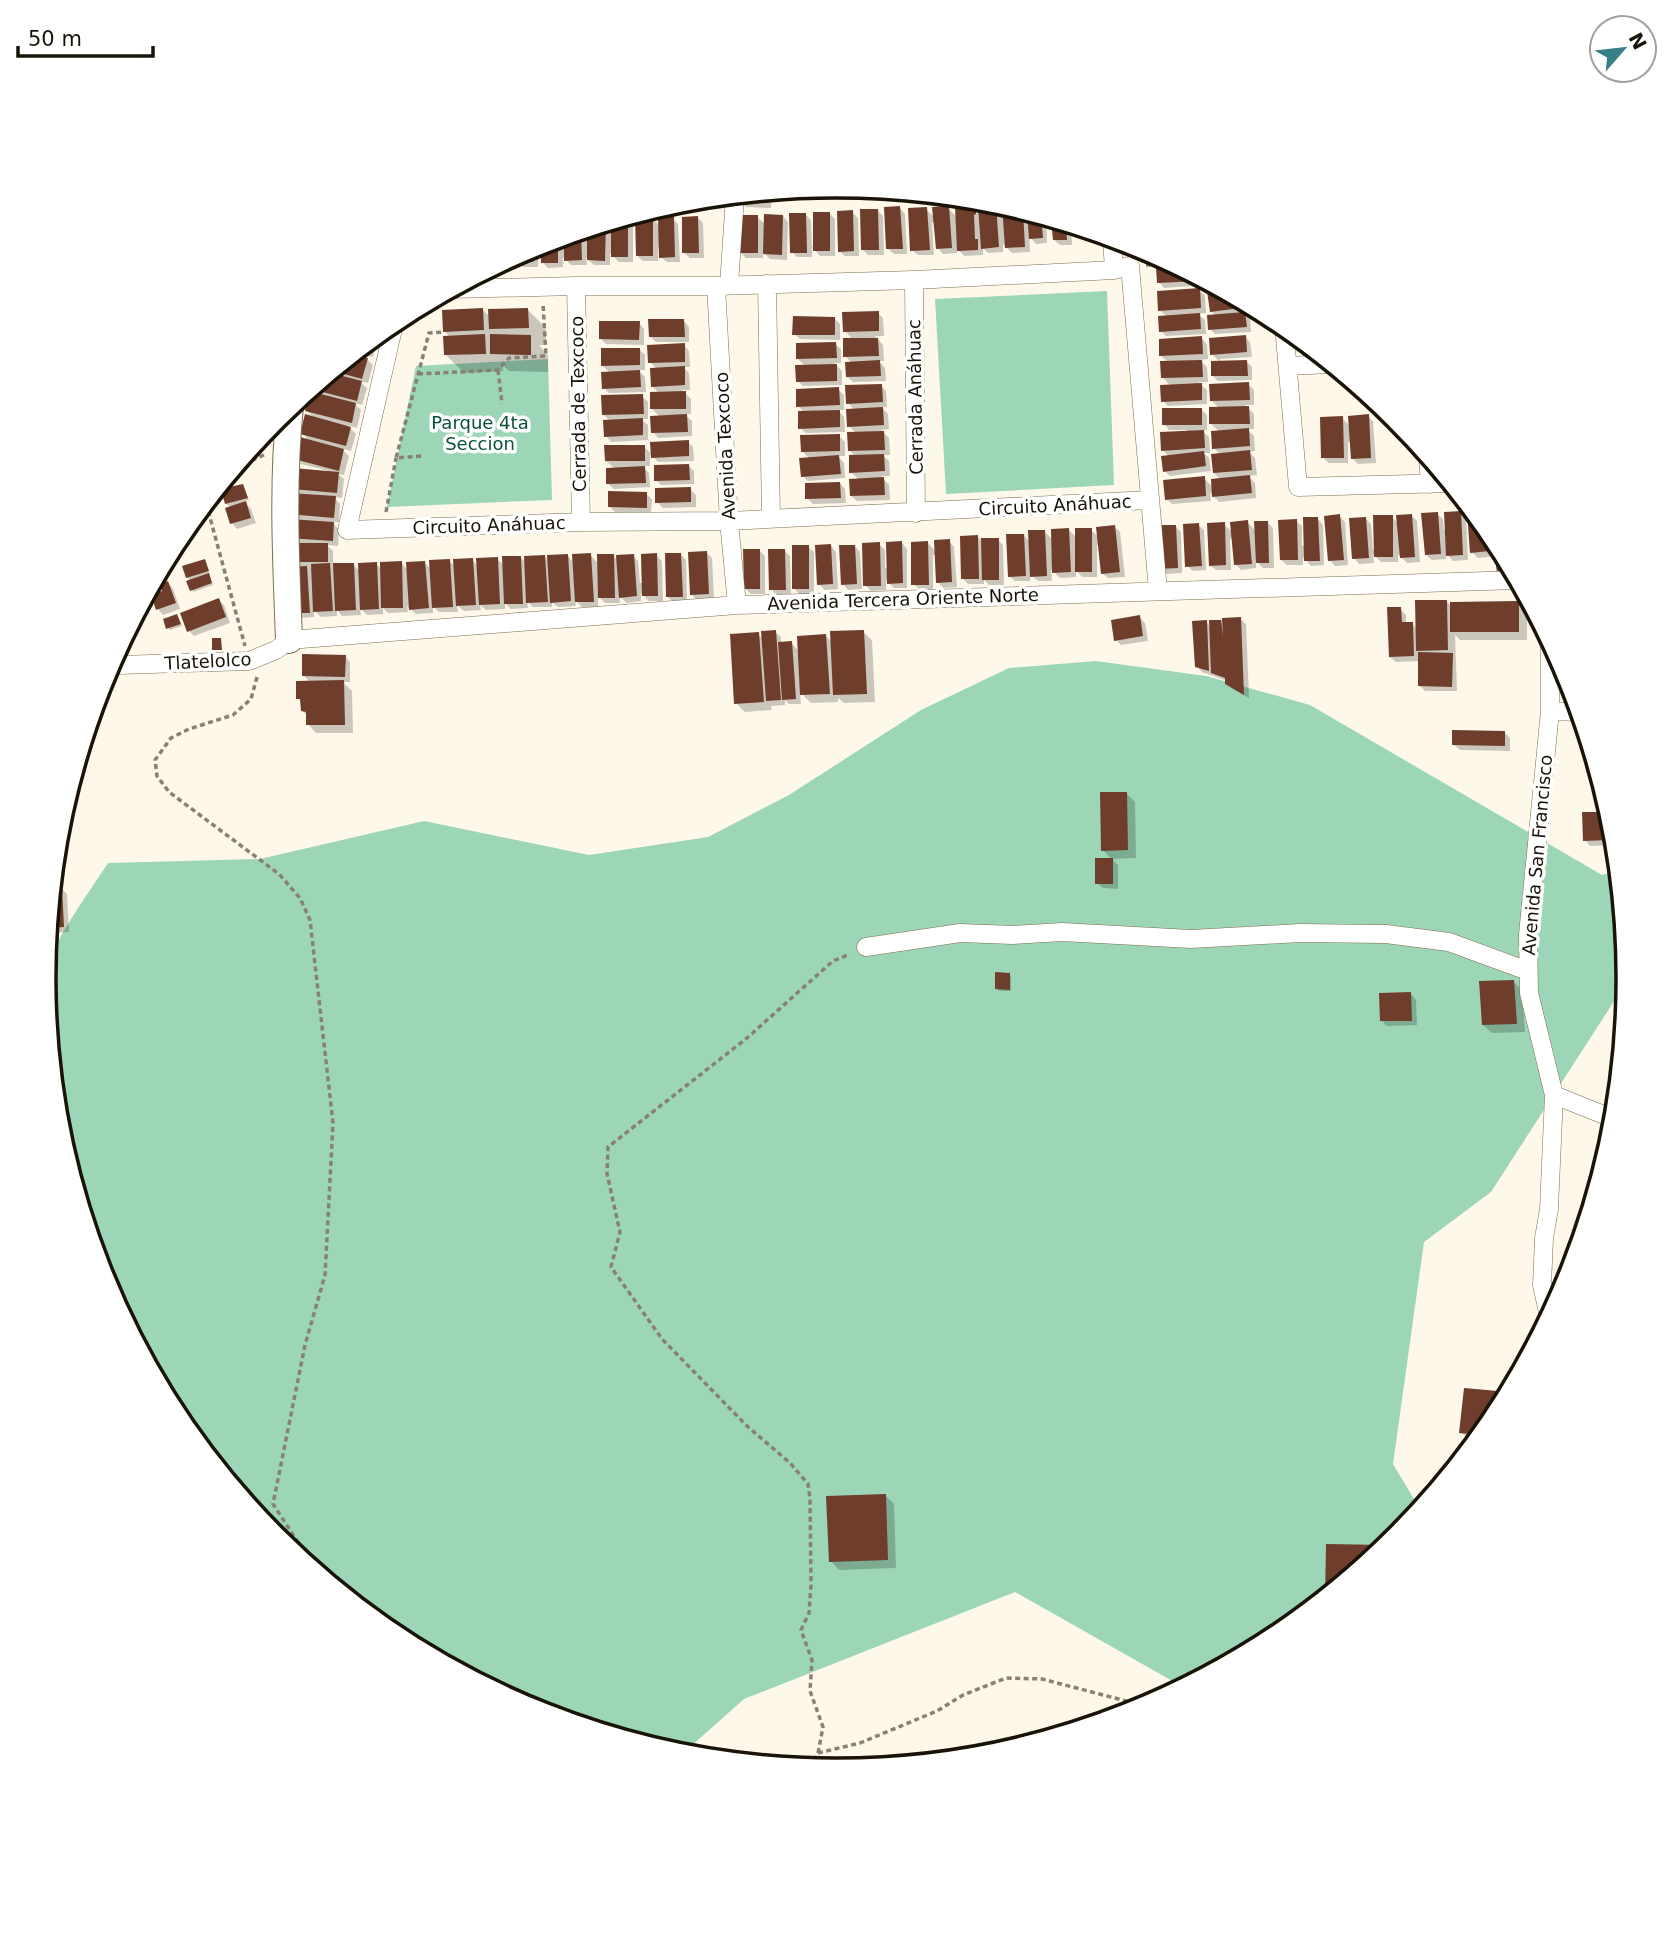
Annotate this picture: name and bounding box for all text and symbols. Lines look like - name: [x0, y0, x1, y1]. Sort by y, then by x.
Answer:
- scale bar: [18, 14, 152, 58]
- north arrow: [1588, 14, 1658, 84]
- text: 50 m: [28, 27, 82, 51]
- text: N: [1625, 29, 1651, 53]
- street label: Cerrada de Texcoco: [566, 316, 590, 492]
- street label: Cerrada Anáhuac: [903, 319, 927, 475]
- street label: Avenida Texcoco: [711, 371, 739, 521]
- park label: Parque 4ta Seccion: [431, 412, 529, 454]
- street label: Circuito Anáhuac: [978, 491, 1132, 519]
- street label: Circuito Anáhuac: [412, 512, 566, 538]
- street label: Avenida Tercera Oriente Norte: [767, 584, 1039, 614]
- street label: Tlatelolco: [163, 648, 252, 674]
- street label: Avenida San Francisco: [1518, 754, 1556, 956]

